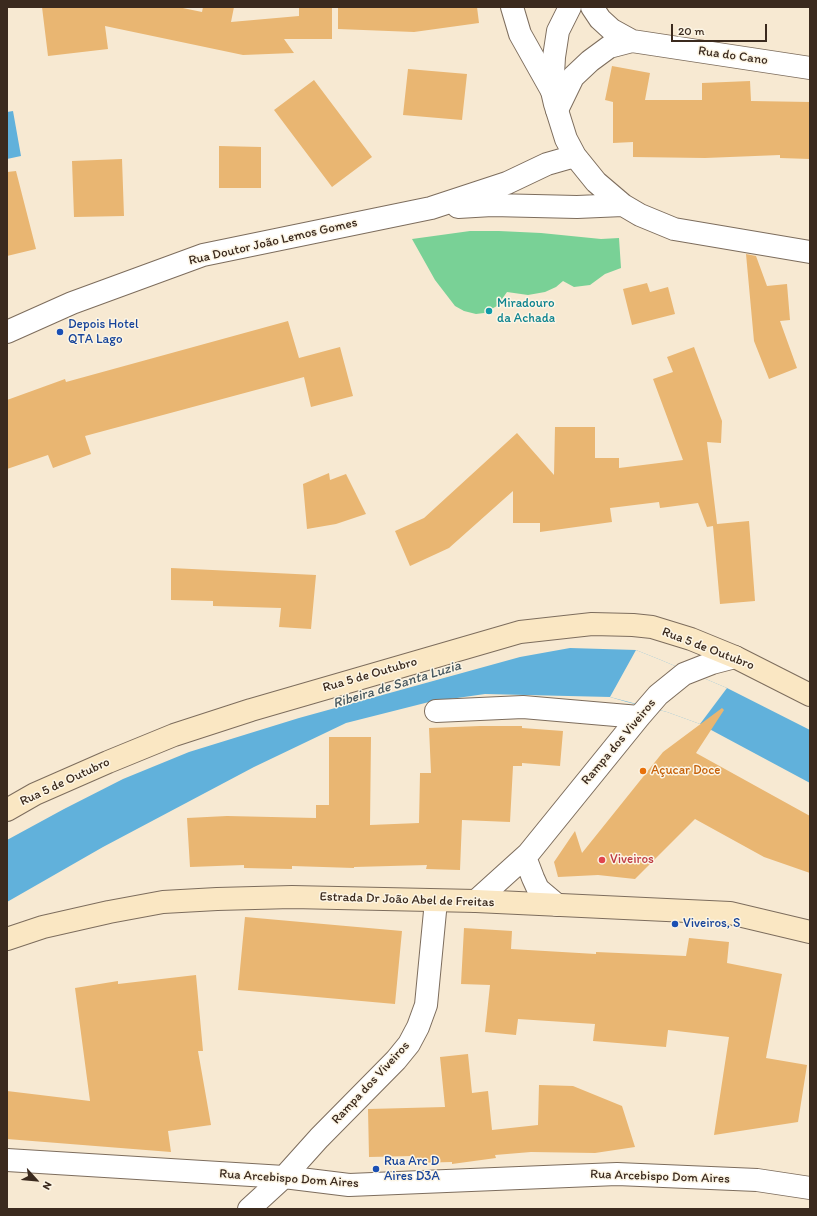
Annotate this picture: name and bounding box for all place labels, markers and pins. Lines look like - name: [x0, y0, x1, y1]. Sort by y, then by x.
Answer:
- place label: Miradouro da Achada: [497, 296, 555, 327]
- marker: Miradouro da Achada: [484, 306, 494, 316]
- place label: Depois Hotel QTA Lago: [68, 317, 139, 348]
- marker: Depois Hotel QTA Lago: [55, 327, 65, 337]
- place label: Açucar Doce: [651, 763, 720, 779]
- marker: Açucar Doce: [638, 766, 648, 776]
- place label: Viveiros: [610, 852, 654, 868]
- marker: Viveiros: [597, 855, 607, 865]
- place label: Viveiros, S: [683, 916, 740, 932]
- marker: Viveiros, S: [670, 919, 680, 929]
- place label: Rua Arc D Aires D3A: [384, 1154, 440, 1185]
- marker: Rua Arc D Aires D3A: [371, 1164, 381, 1174]

